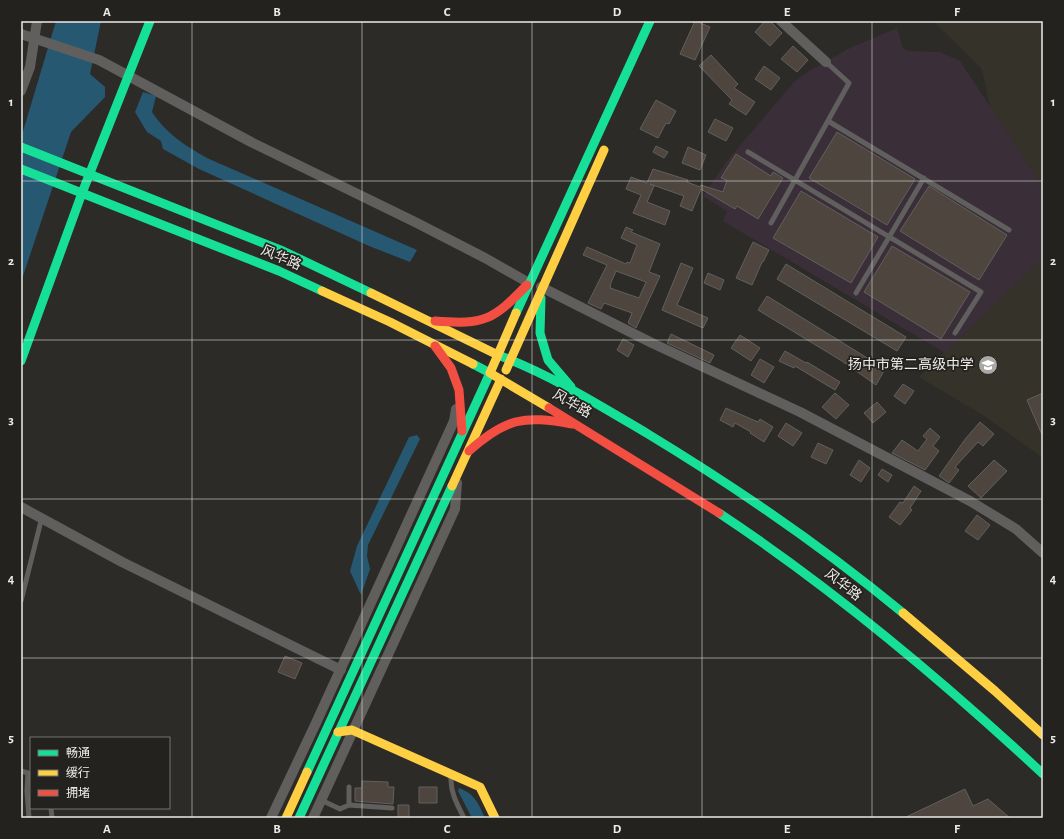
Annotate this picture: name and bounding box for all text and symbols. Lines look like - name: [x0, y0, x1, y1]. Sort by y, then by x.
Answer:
- text: A: [103, 6, 111, 19]
- text: B: [273, 6, 281, 19]
- text: C: [444, 6, 451, 19]
- text: D: [613, 6, 622, 19]
- text: E: [784, 6, 791, 19]
- text: F: [954, 6, 961, 19]
- text: 1: [9, 96, 13, 109]
- text: 1: [1051, 96, 1055, 109]
- street label: 风华路: [259, 242, 304, 273]
- text: 2: [8, 255, 14, 268]
- text: 2: [1050, 255, 1056, 268]
- school or university icon: 扬中市第二高级中学: [977, 354, 999, 376]
- place label: 扬中市第二高级中学: [848, 356, 974, 372]
- street label: 风华路: [550, 386, 595, 421]
- text: 3: [8, 414, 14, 427]
- text: 3: [1050, 414, 1056, 427]
- street label: 风华路: [822, 565, 865, 603]
- text: 4: [8, 573, 15, 586]
- text: 4: [1050, 573, 1057, 586]
- text: 5: [8, 732, 14, 745]
- text: 5: [1050, 732, 1056, 745]
- legend: [30, 737, 170, 809]
- text: 畅通: [66, 746, 90, 759]
- text: 缓行: [66, 766, 90, 779]
- text: 拥堵: [66, 787, 90, 799]
- text: A: [103, 823, 111, 836]
- text: B: [273, 823, 281, 836]
- text: C: [444, 823, 451, 836]
- text: D: [613, 823, 622, 836]
- text: E: [784, 823, 791, 836]
- text: F: [954, 823, 961, 836]

